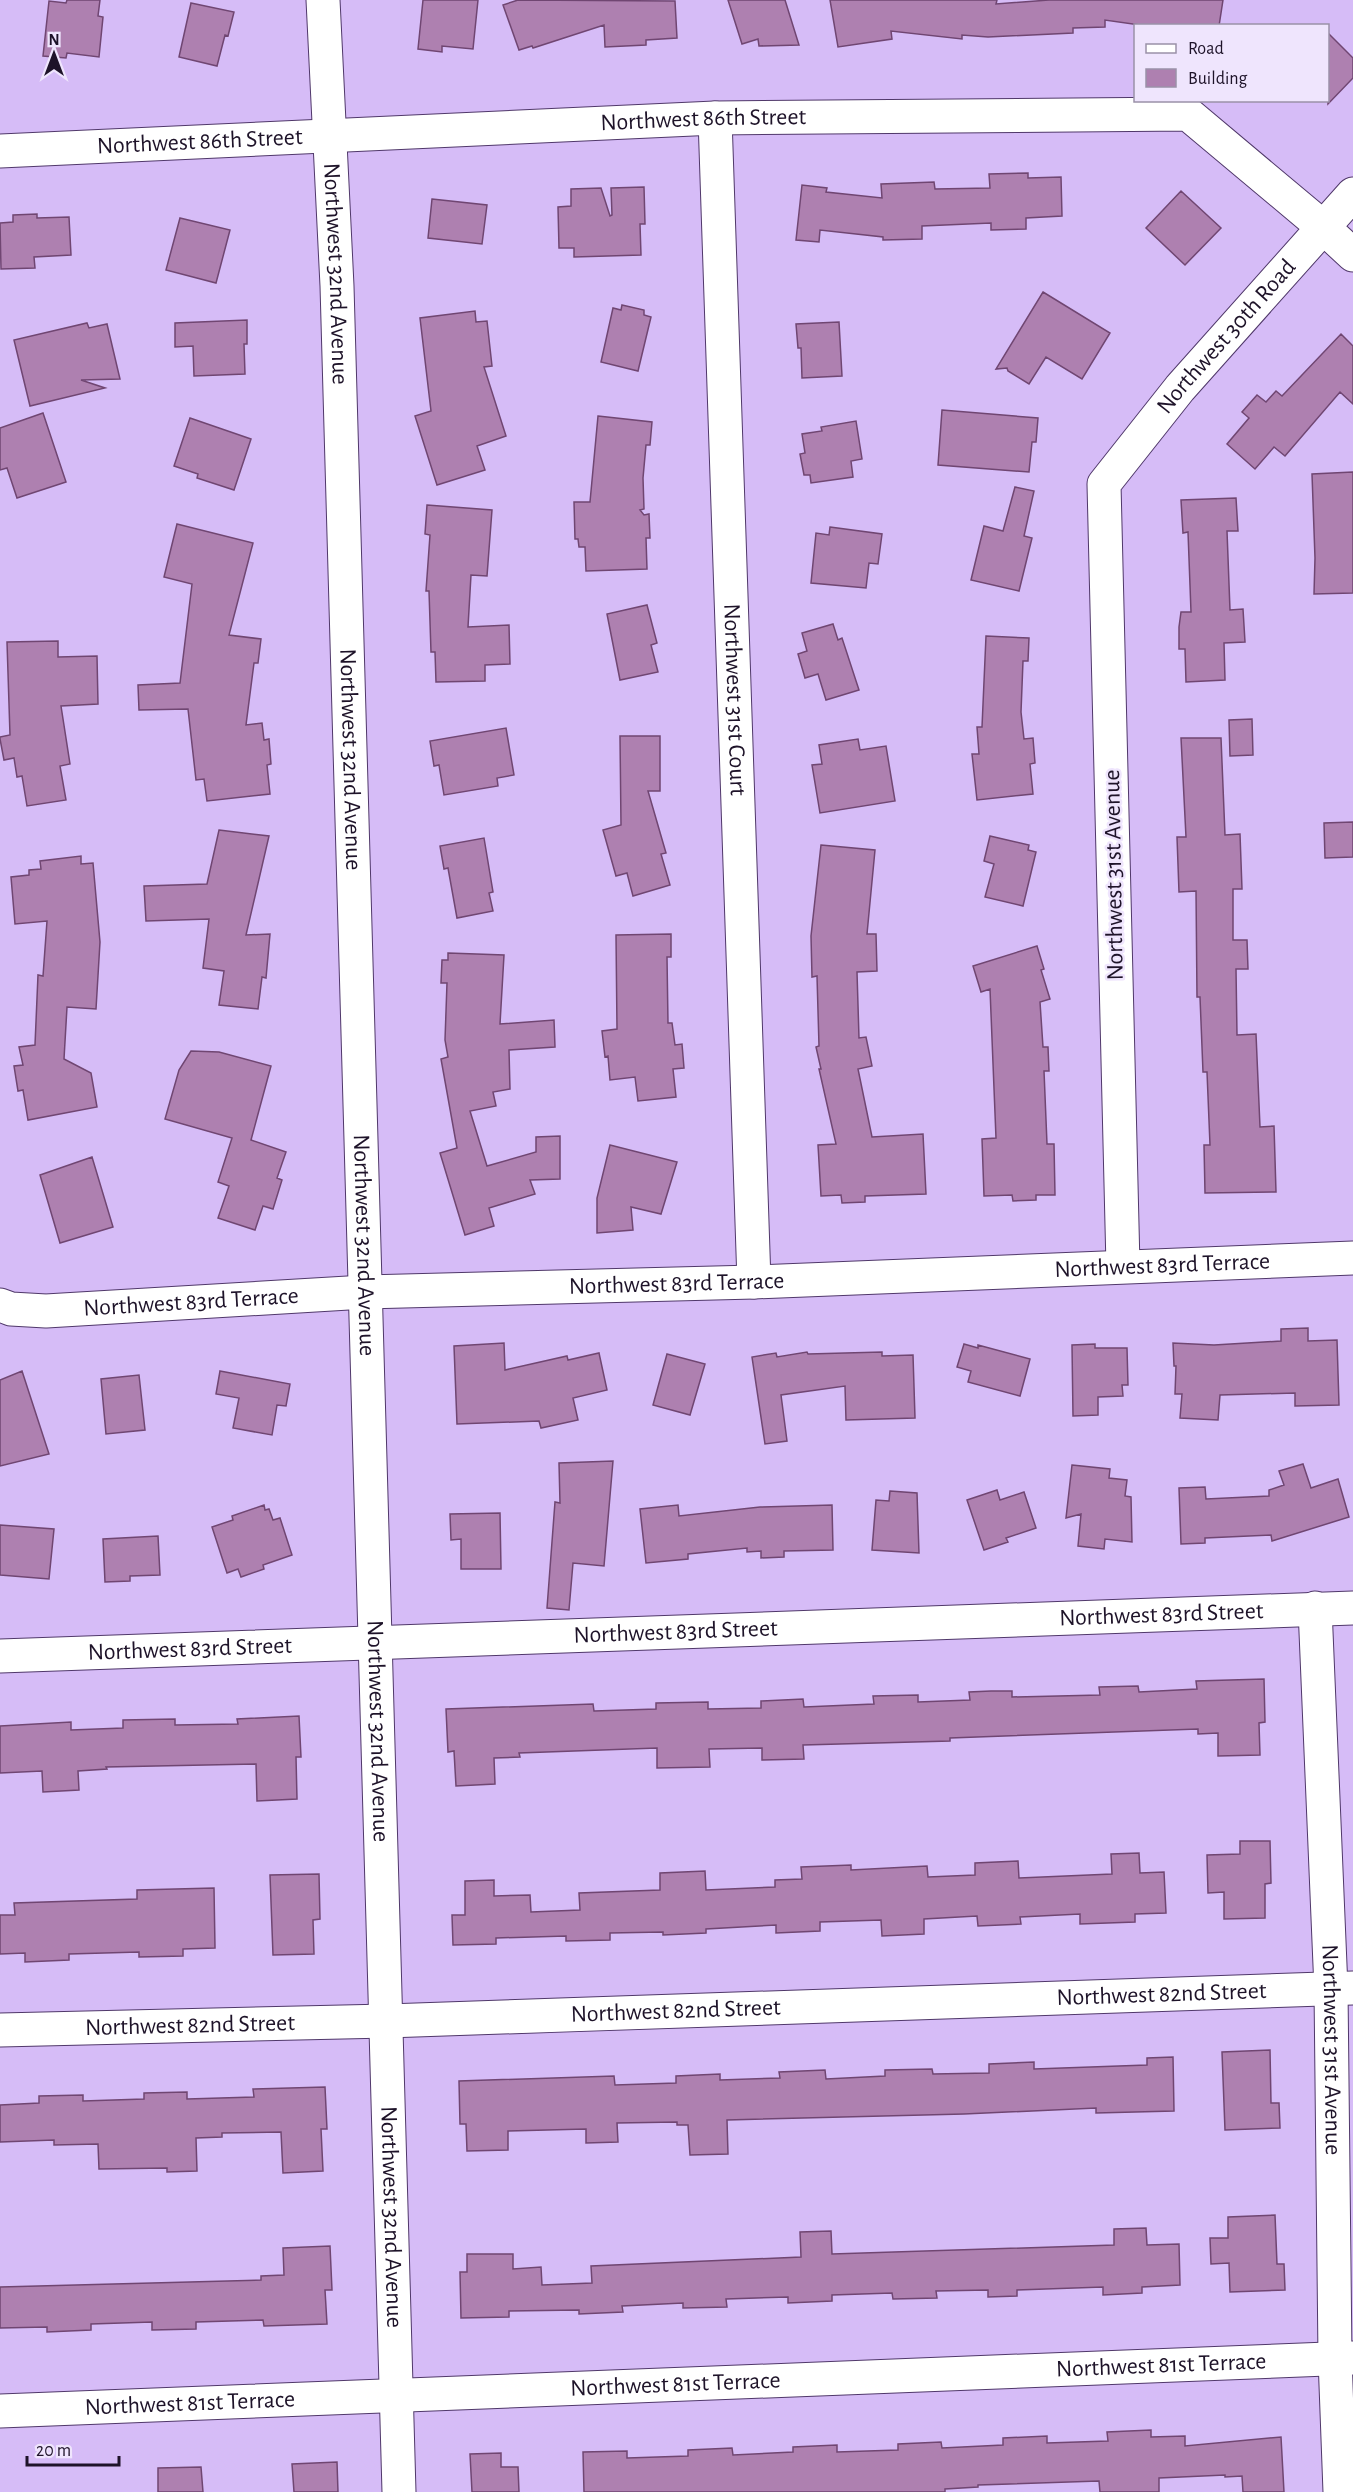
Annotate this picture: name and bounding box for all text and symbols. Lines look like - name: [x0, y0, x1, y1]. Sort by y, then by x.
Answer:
- north arrow: [24, 24, 84, 84]
- legend: [1134, 24, 1329, 102]
- text: N: [48, 32, 60, 48]
- text: Road: [1188, 40, 1224, 58]
- text: Building: [1188, 70, 1248, 88]
- street label: Northwest 86th Street: [600, 105, 807, 135]
- street label: Northwest 86th Street: [97, 125, 303, 159]
- street label: Northwest 32nd Avenue: [319, 162, 352, 385]
- street label: Northwest 30th Road: [1153, 255, 1301, 418]
- street label: Northwest 31st Court: [719, 603, 750, 796]
- street label: Northwest 32nd Avenue: [335, 648, 365, 871]
- street label: Northwest 31st Avenue: [1100, 769, 1128, 981]
- street label: Northwest 32nd Avenue: [349, 1134, 379, 1357]
- street label: Northwest 83rd Terrace: [1054, 1249, 1270, 1282]
- street label: Northwest 83rd Terrace: [568, 1269, 785, 1299]
- street label: Northwest 83rd Terrace: [83, 1284, 299, 1321]
- street label: Northwest 83rd Street: [1059, 1599, 1264, 1630]
- street label: Northwest 83rd Street: [573, 1616, 778, 1648]
- street label: Northwest 32nd Avenue: [363, 1620, 393, 1842]
- street label: Northwest 83rd Street: [87, 1634, 293, 1665]
- street label: Northwest 31st Avenue: [1317, 1944, 1345, 2155]
- street label: Northwest 82nd Street: [1056, 1979, 1267, 2010]
- street label: Northwest 82nd Street: [570, 1996, 781, 2027]
- street label: Northwest 82nd Street: [85, 2011, 296, 2040]
- street label: Northwest 32nd Avenue: [376, 2106, 406, 2328]
- street label: Northwest 81st Terrace: [1055, 2349, 1267, 2382]
- street label: Northwest 81st Terrace: [570, 2368, 781, 2401]
- street label: Northwest 81st Terrace: [84, 2387, 295, 2420]
- scale bar: [27, 2429, 118, 2467]
- text: 20 m: [36, 2442, 71, 2460]

